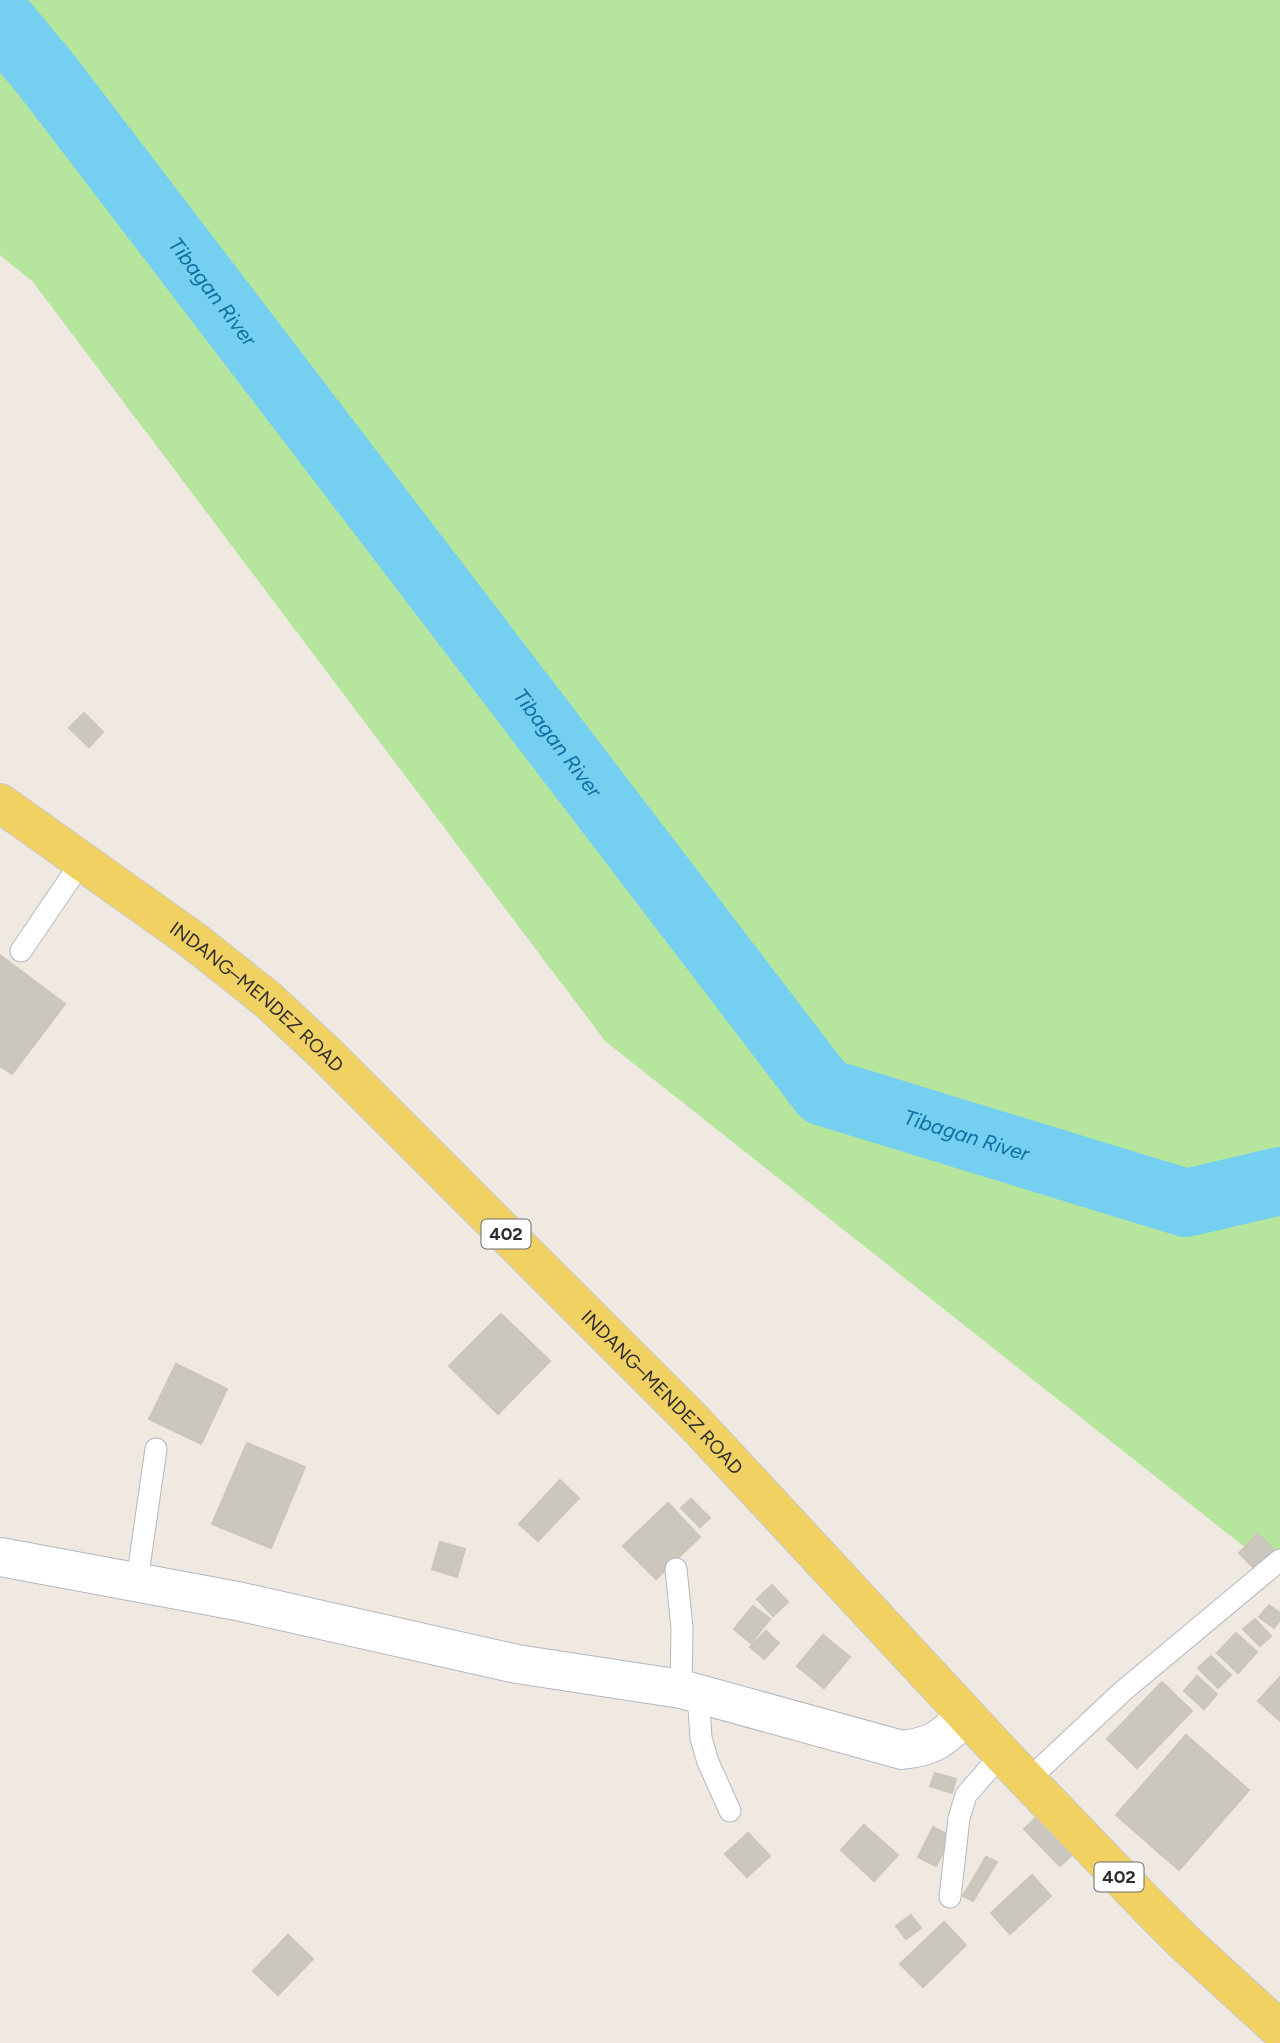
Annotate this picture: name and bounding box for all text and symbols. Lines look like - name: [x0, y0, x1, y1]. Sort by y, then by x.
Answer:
- water label: Tibagan River: [163, 232, 263, 352]
- water label: Tibagan River: [508, 684, 608, 803]
- street label: INDANG–MENDEZ ROAD: [165, 917, 348, 1077]
- water label: Tibagan River: [901, 1104, 1033, 1166]
- road number: 402: [482, 1219, 530, 1248]
- street label: INDANG–MENDEZ ROAD: [577, 1305, 748, 1479]
- road number: 402: [1094, 1863, 1144, 1892]

